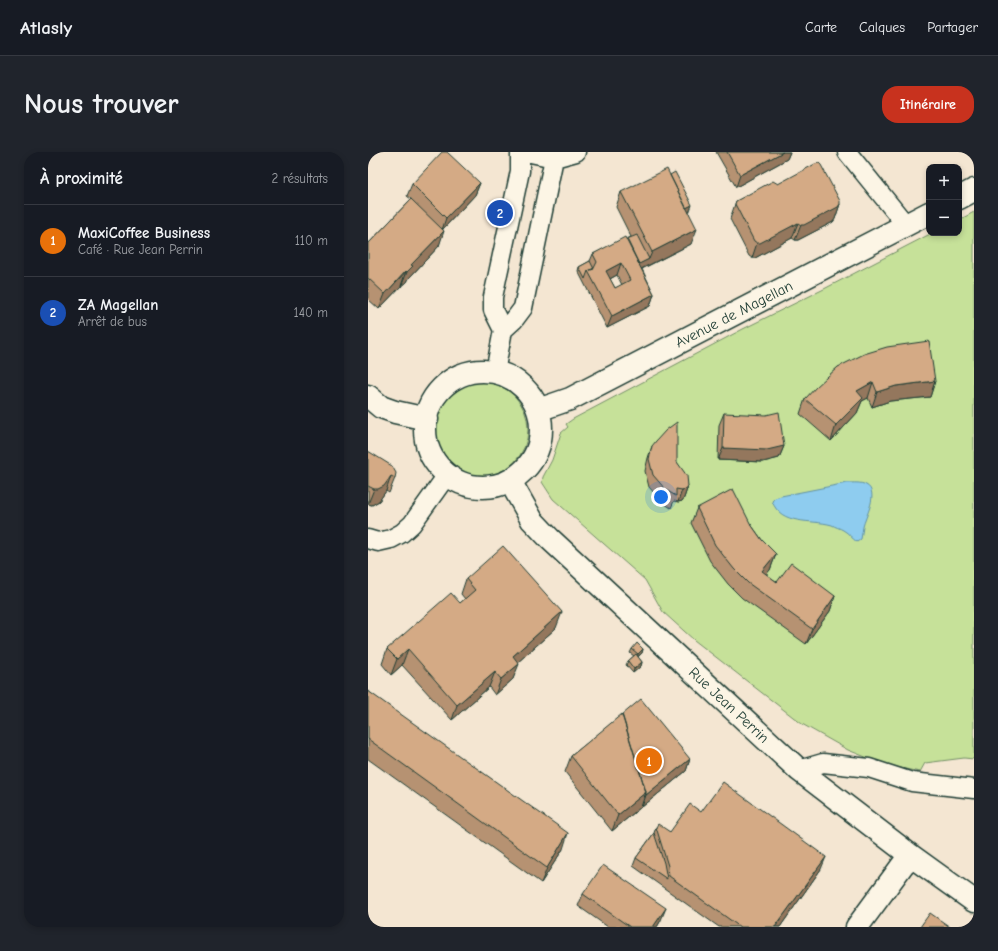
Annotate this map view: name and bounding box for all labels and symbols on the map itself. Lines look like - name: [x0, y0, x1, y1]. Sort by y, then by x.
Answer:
- pin: 2: [487, 198, 513, 228]
- street label: Avenue de Magellan: [672, 277, 796, 351]
- your location: [651, 487, 671, 507]
- street label: Rue Jean Perrin: [685, 663, 773, 747]
- pin: 1: [636, 746, 662, 776]

